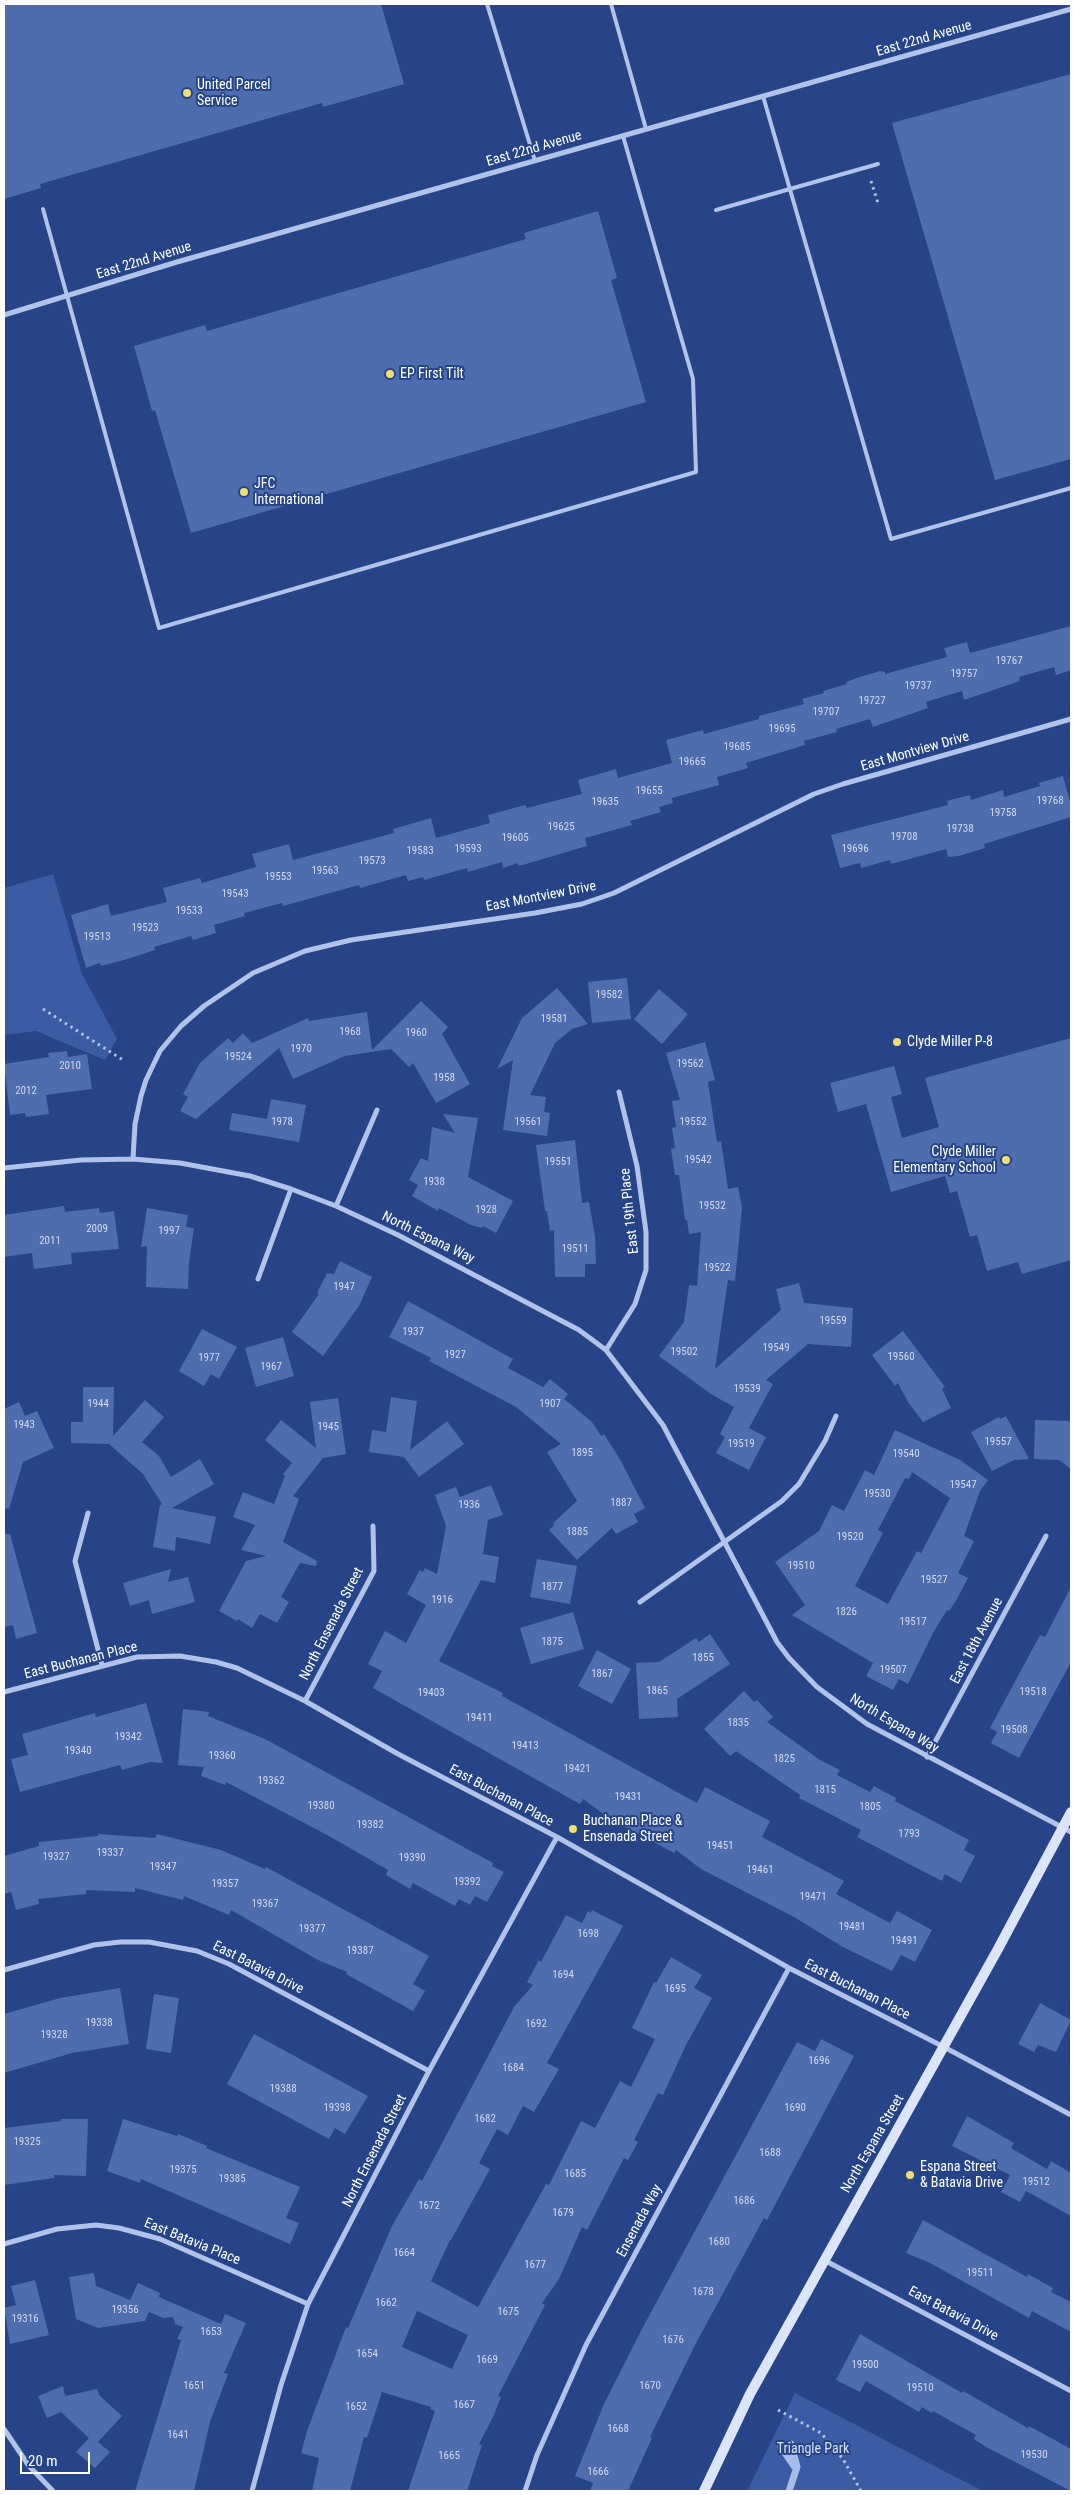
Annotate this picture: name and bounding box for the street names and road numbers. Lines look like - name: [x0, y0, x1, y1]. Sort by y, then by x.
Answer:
- street label: East 22nd Avenue: [874, 17, 974, 61]
- street label: East 22nd Avenue: [484, 127, 584, 171]
- street label: East 22nd Avenue: [94, 239, 194, 283]
- street label: East Montview Drive: [859, 728, 971, 776]
- street label: East Montview Drive: [484, 878, 598, 916]
- street label: East 19th Place: [617, 1167, 643, 1255]
- street label: North Espana Way: [379, 1208, 477, 1268]
- street label: North Ensenada Street: [296, 1565, 368, 1683]
- street label: East 18th Avenue: [947, 1595, 1007, 1687]
- street label: East Buchanan Place: [23, 1639, 139, 1683]
- street label: North Espana Way: [846, 1691, 942, 1757]
- street label: East Buchanan Place: [446, 1761, 556, 1831]
- street label: East Batavia Drive: [210, 1938, 306, 1998]
- street label: East Buchanan Place: [802, 1956, 912, 2024]
- street label: North Ensenada Street: [339, 2092, 411, 2210]
- street label: North Espana Street: [838, 2092, 908, 2196]
- street label: Ensenada Way: [614, 2182, 666, 2260]
- street label: East Batavia Place: [141, 2215, 243, 2269]
- street label: East Batavia Drive: [905, 2283, 1001, 2345]

